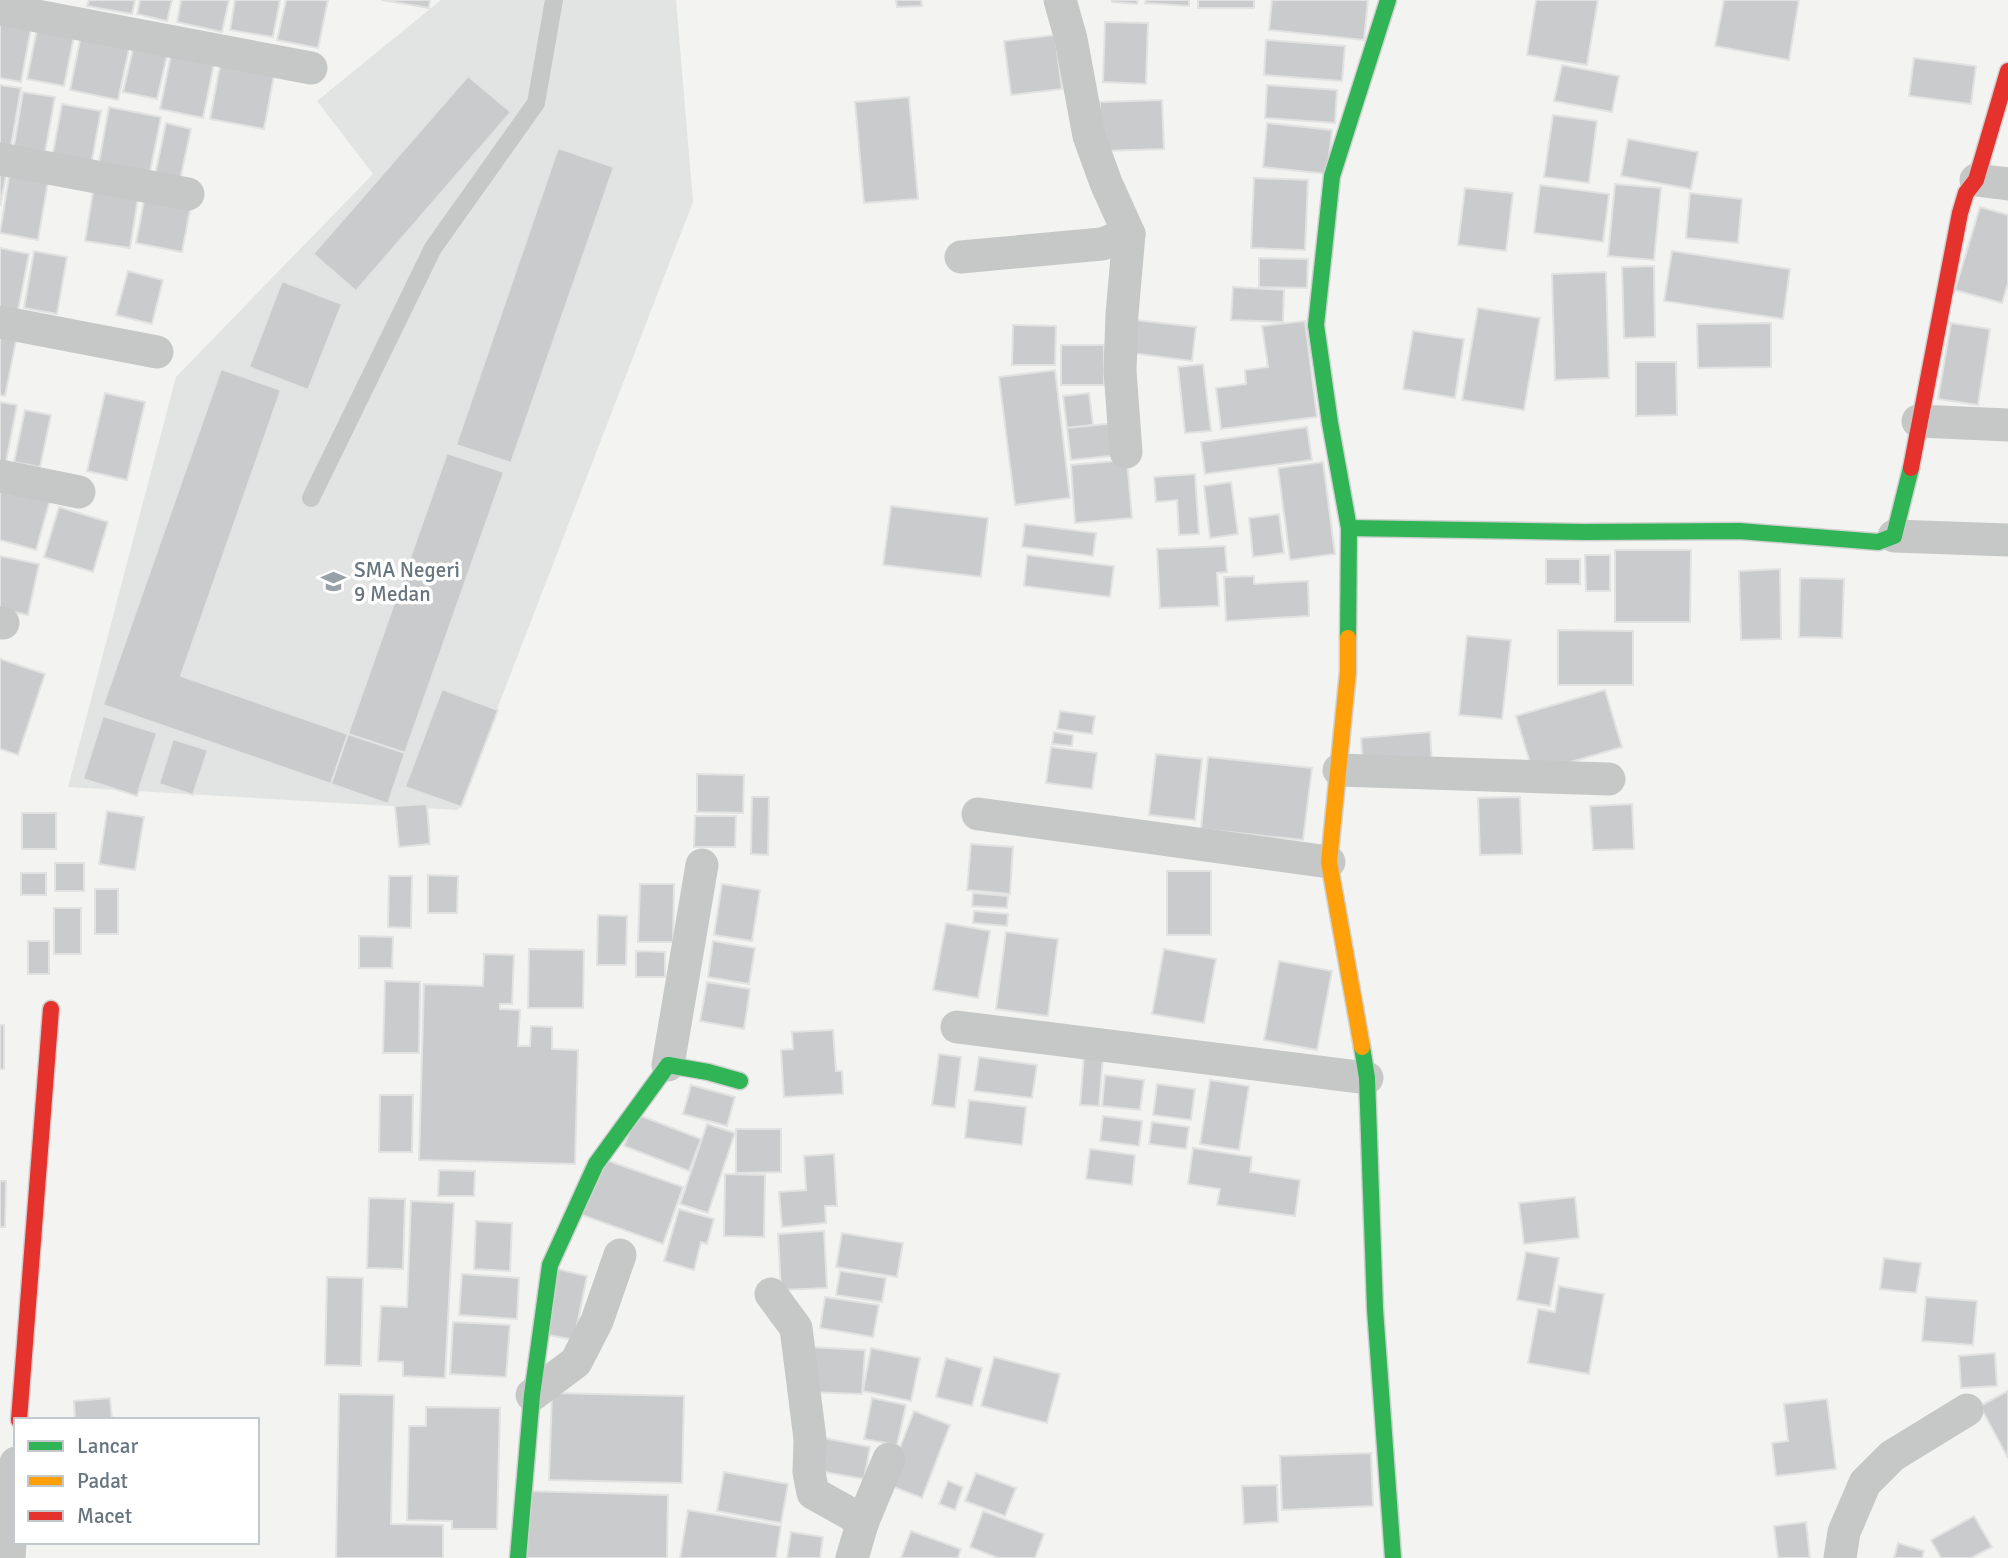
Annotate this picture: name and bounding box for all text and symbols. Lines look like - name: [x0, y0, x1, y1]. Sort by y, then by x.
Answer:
- place label: SMA Negeri 9 Medan: [354, 557, 460, 607]
- school or university icon: SMA Negeri 9 Medan: [320, 568, 348, 596]
- legend: [14, 1418, 259, 1544]
- text: Lancar: [77, 1433, 138, 1459]
- text: Padat: [77, 1468, 128, 1494]
- text: Macet: [77, 1503, 132, 1529]

